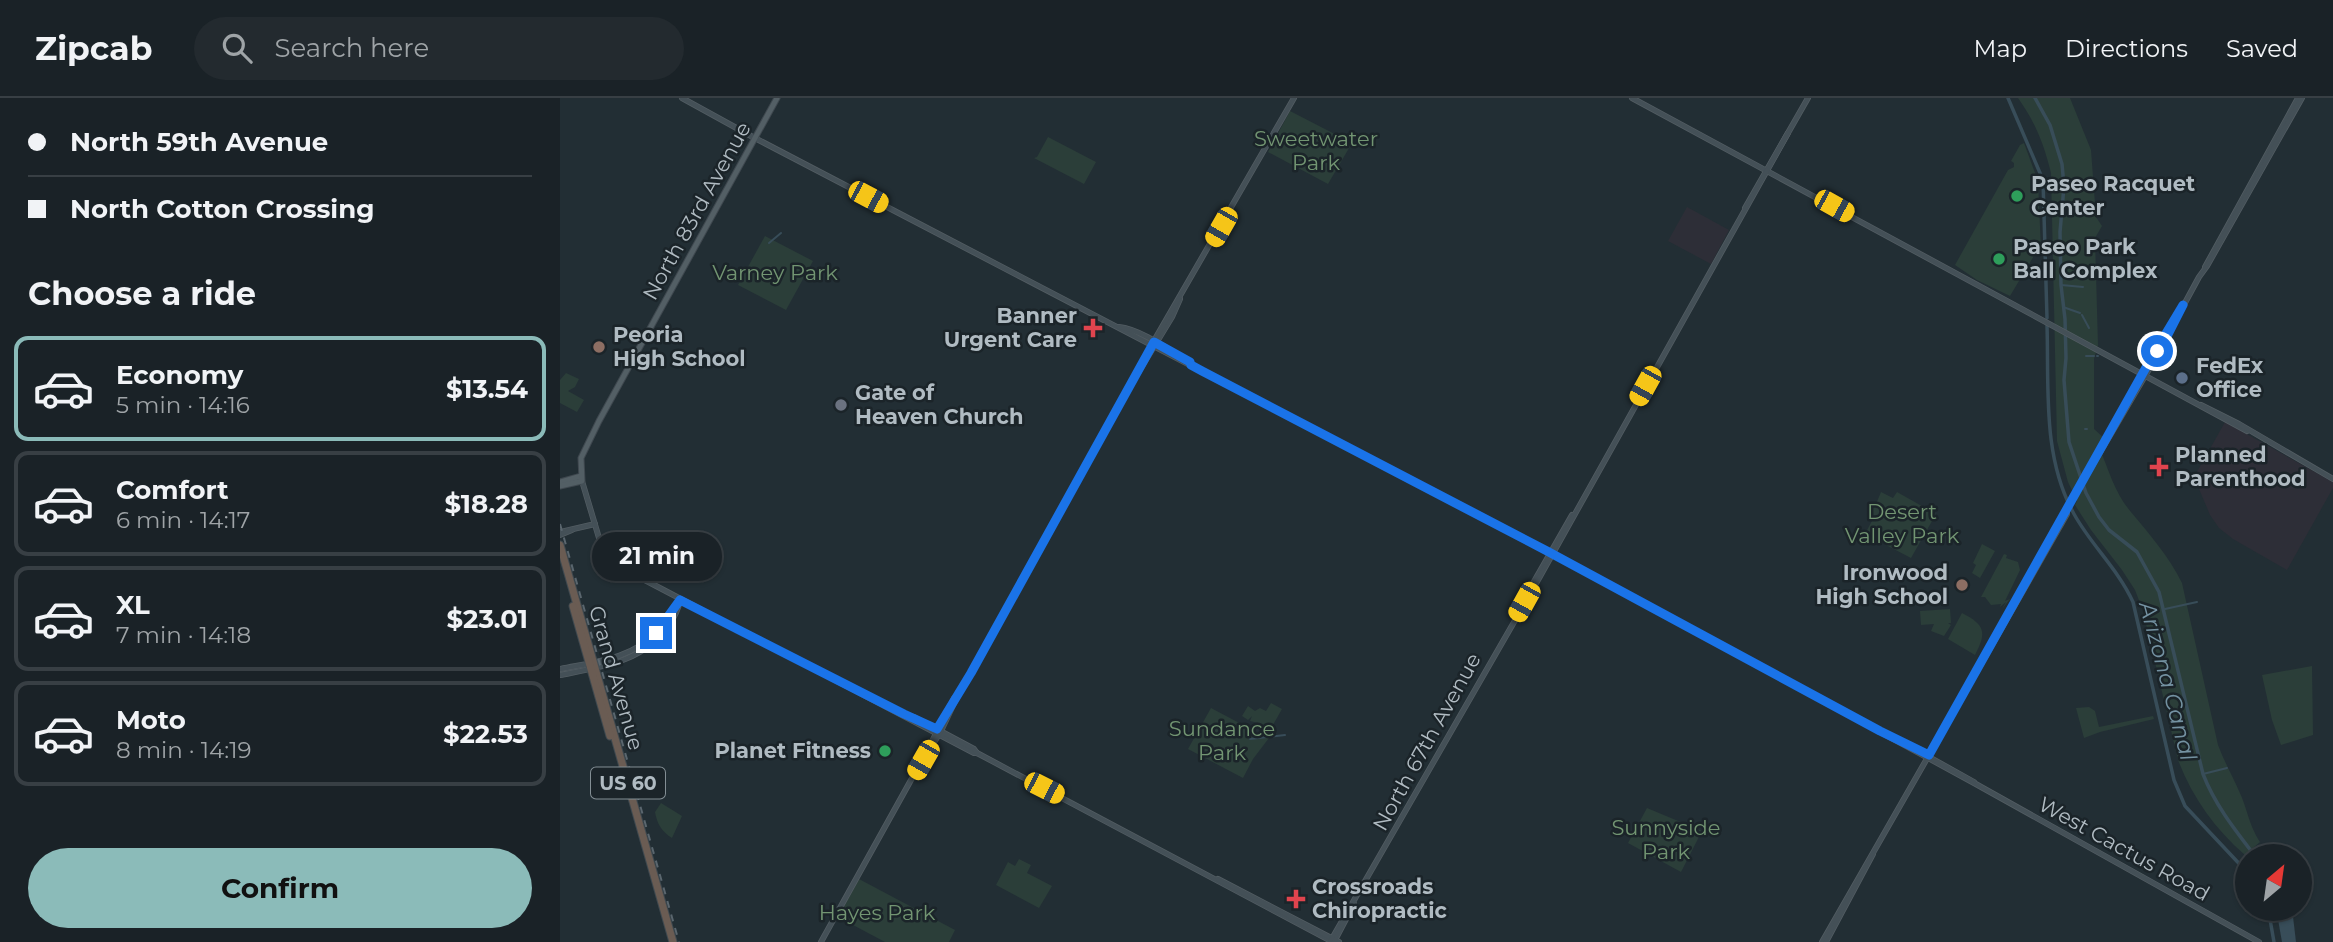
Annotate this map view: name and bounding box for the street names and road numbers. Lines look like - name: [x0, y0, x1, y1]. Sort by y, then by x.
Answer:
- street label: North 83rd Avenue: [637, 117, 756, 304]
- street label: Grand Avenue: [584, 603, 649, 753]
- street label: North 67th Avenue: [1367, 649, 1486, 835]
- road number: US 60: [591, 768, 665, 798]
- street label: West Cactus Road: [2034, 791, 2214, 906]

